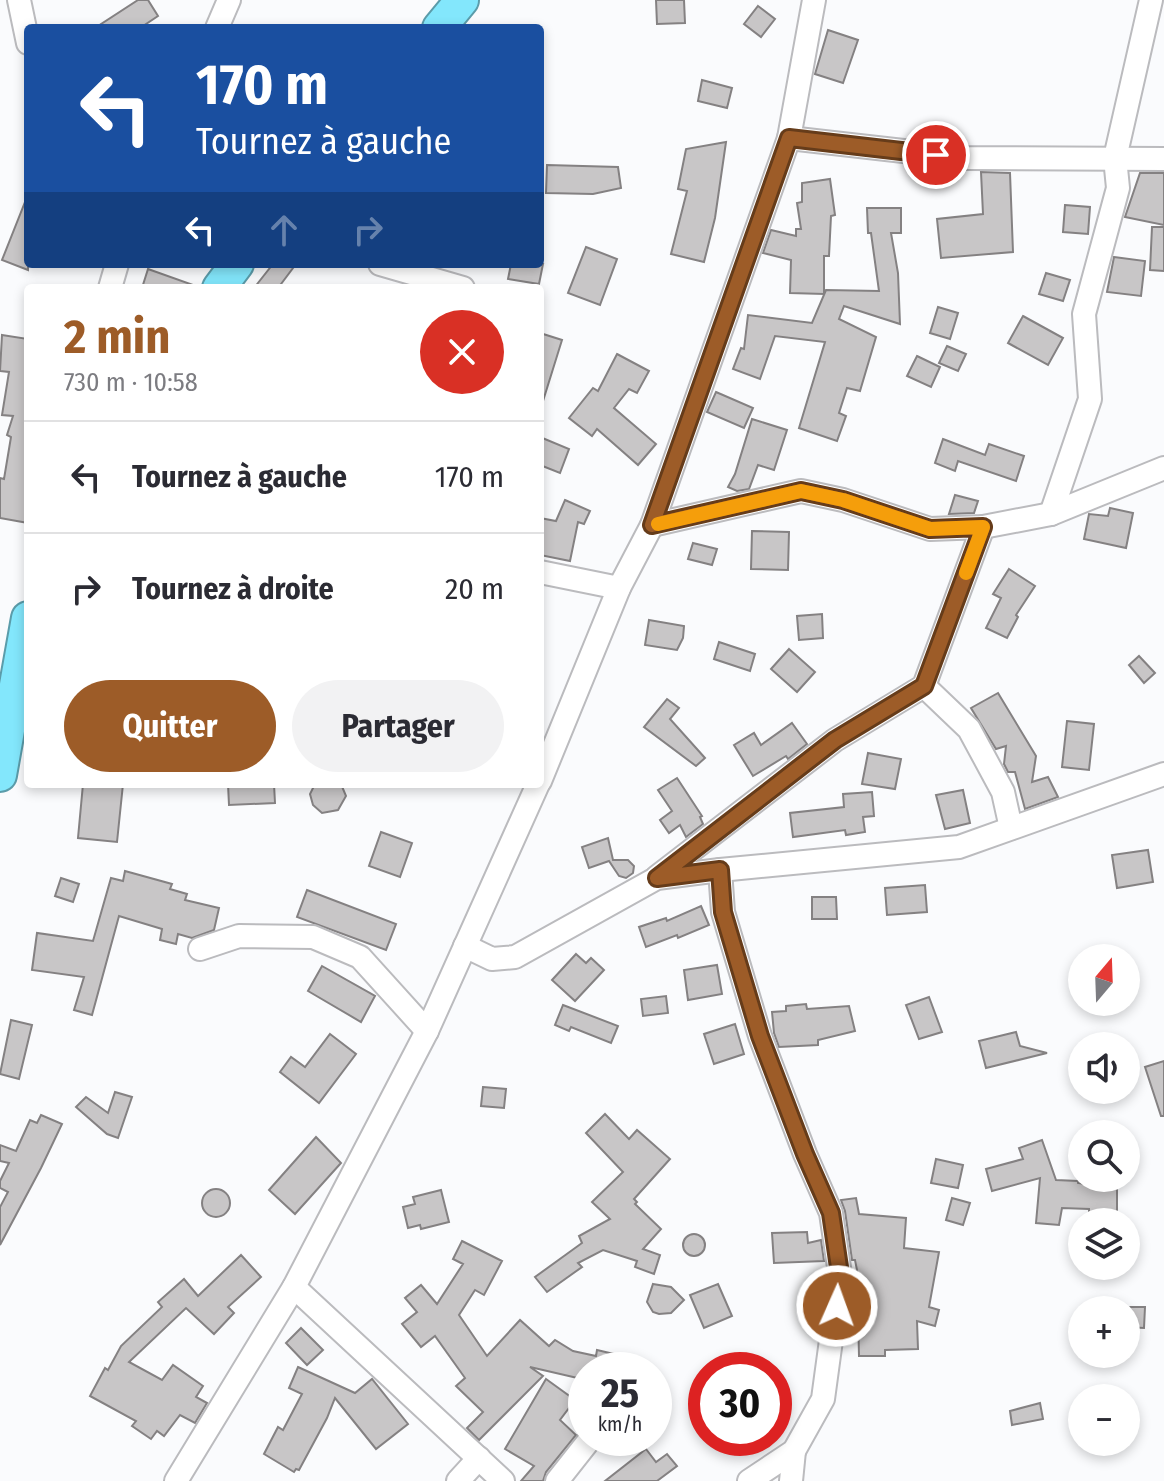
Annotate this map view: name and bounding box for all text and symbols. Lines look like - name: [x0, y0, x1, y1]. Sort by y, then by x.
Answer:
- text: 170 m: [196, 52, 328, 119]
- icon: left: [64, 56, 168, 160]
- text: Tournez à gauche: [196, 120, 451, 164]
- pin: [902, 121, 970, 189]
- icon: arrive: [914, 133, 958, 177]
- icon: left: [178, 208, 222, 252]
- icon: ahead: [262, 208, 306, 252]
- icon: right: [346, 208, 390, 252]
- text: 2 min: [64, 308, 170, 366]
- button: close: [420, 310, 504, 394]
- text: 730 m · 10:58: [64, 367, 198, 398]
- icon: left: [64, 455, 108, 499]
- text: Tournez à gauche: [132, 459, 347, 495]
- text: 170 m: [435, 459, 504, 495]
- icon: right: [64, 567, 108, 611]
- text: Tournez à droite: [132, 571, 334, 607]
- text: 20 m: [445, 571, 504, 607]
- button: Quitter: [64, 680, 276, 772]
- button: Partager: [292, 680, 504, 772]
- north arrow: [1068, 944, 1140, 1016]
- map controls: [1068, 944, 1140, 1456]
- button: sound: [1068, 1032, 1140, 1104]
- button: search: [1068, 1120, 1140, 1192]
- button: layers: [1068, 1208, 1140, 1280]
- position arrow: [795, 1264, 879, 1348]
- button: +: [1068, 1296, 1140, 1368]
- speed limit sign: 30: [688, 1352, 792, 1456]
- text: 25: [601, 1370, 639, 1418]
- button: −: [1068, 1384, 1140, 1456]
- text: km/h: [598, 1412, 642, 1436]

